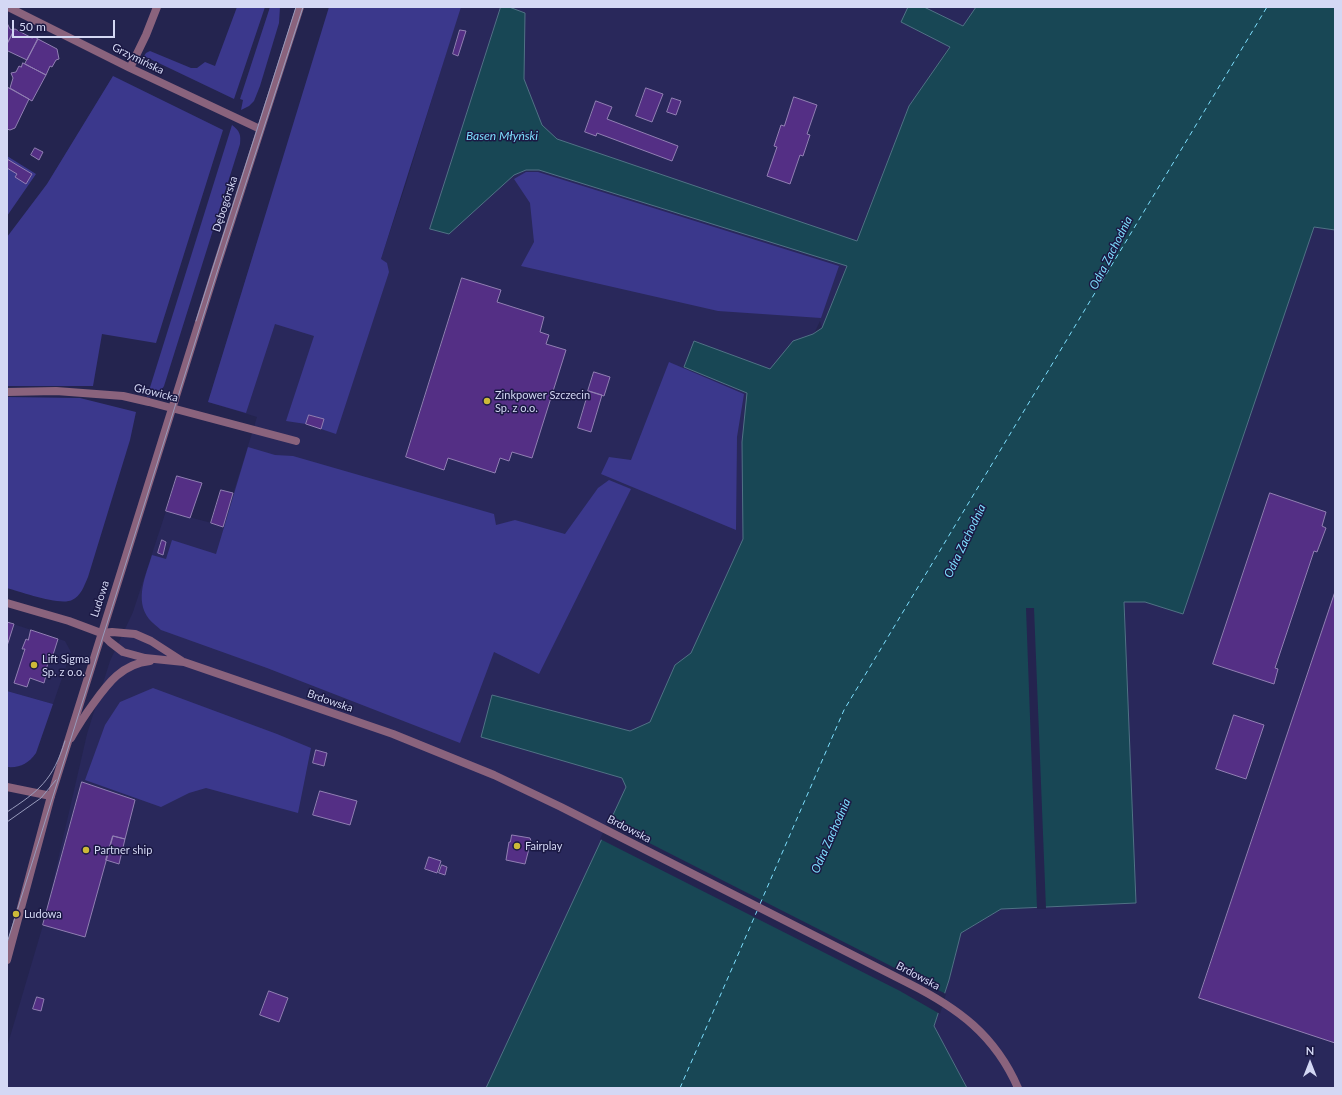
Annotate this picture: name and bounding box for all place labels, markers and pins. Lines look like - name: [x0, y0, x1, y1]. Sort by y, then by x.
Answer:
- place label: Zinkpower Szczecin Sp. z o.o.: [495, 388, 590, 414]
- marker: Zinkpower Szczecin Sp. z o.o.: [482, 396, 492, 406]
- place label: Lift Sigma Sp. z o.o.: [42, 652, 89, 678]
- marker: Lift Sigma Sp. z o.o.: [29, 660, 39, 670]
- place label: Fairplay: [525, 839, 562, 853]
- marker: Fairplay: [512, 841, 522, 851]
- place label: Partner ship: [94, 843, 152, 857]
- marker: Partner ship: [81, 845, 91, 855]
- place label: Ludowa: [24, 907, 62, 921]
- marker: Ludowa: [11, 909, 21, 919]

